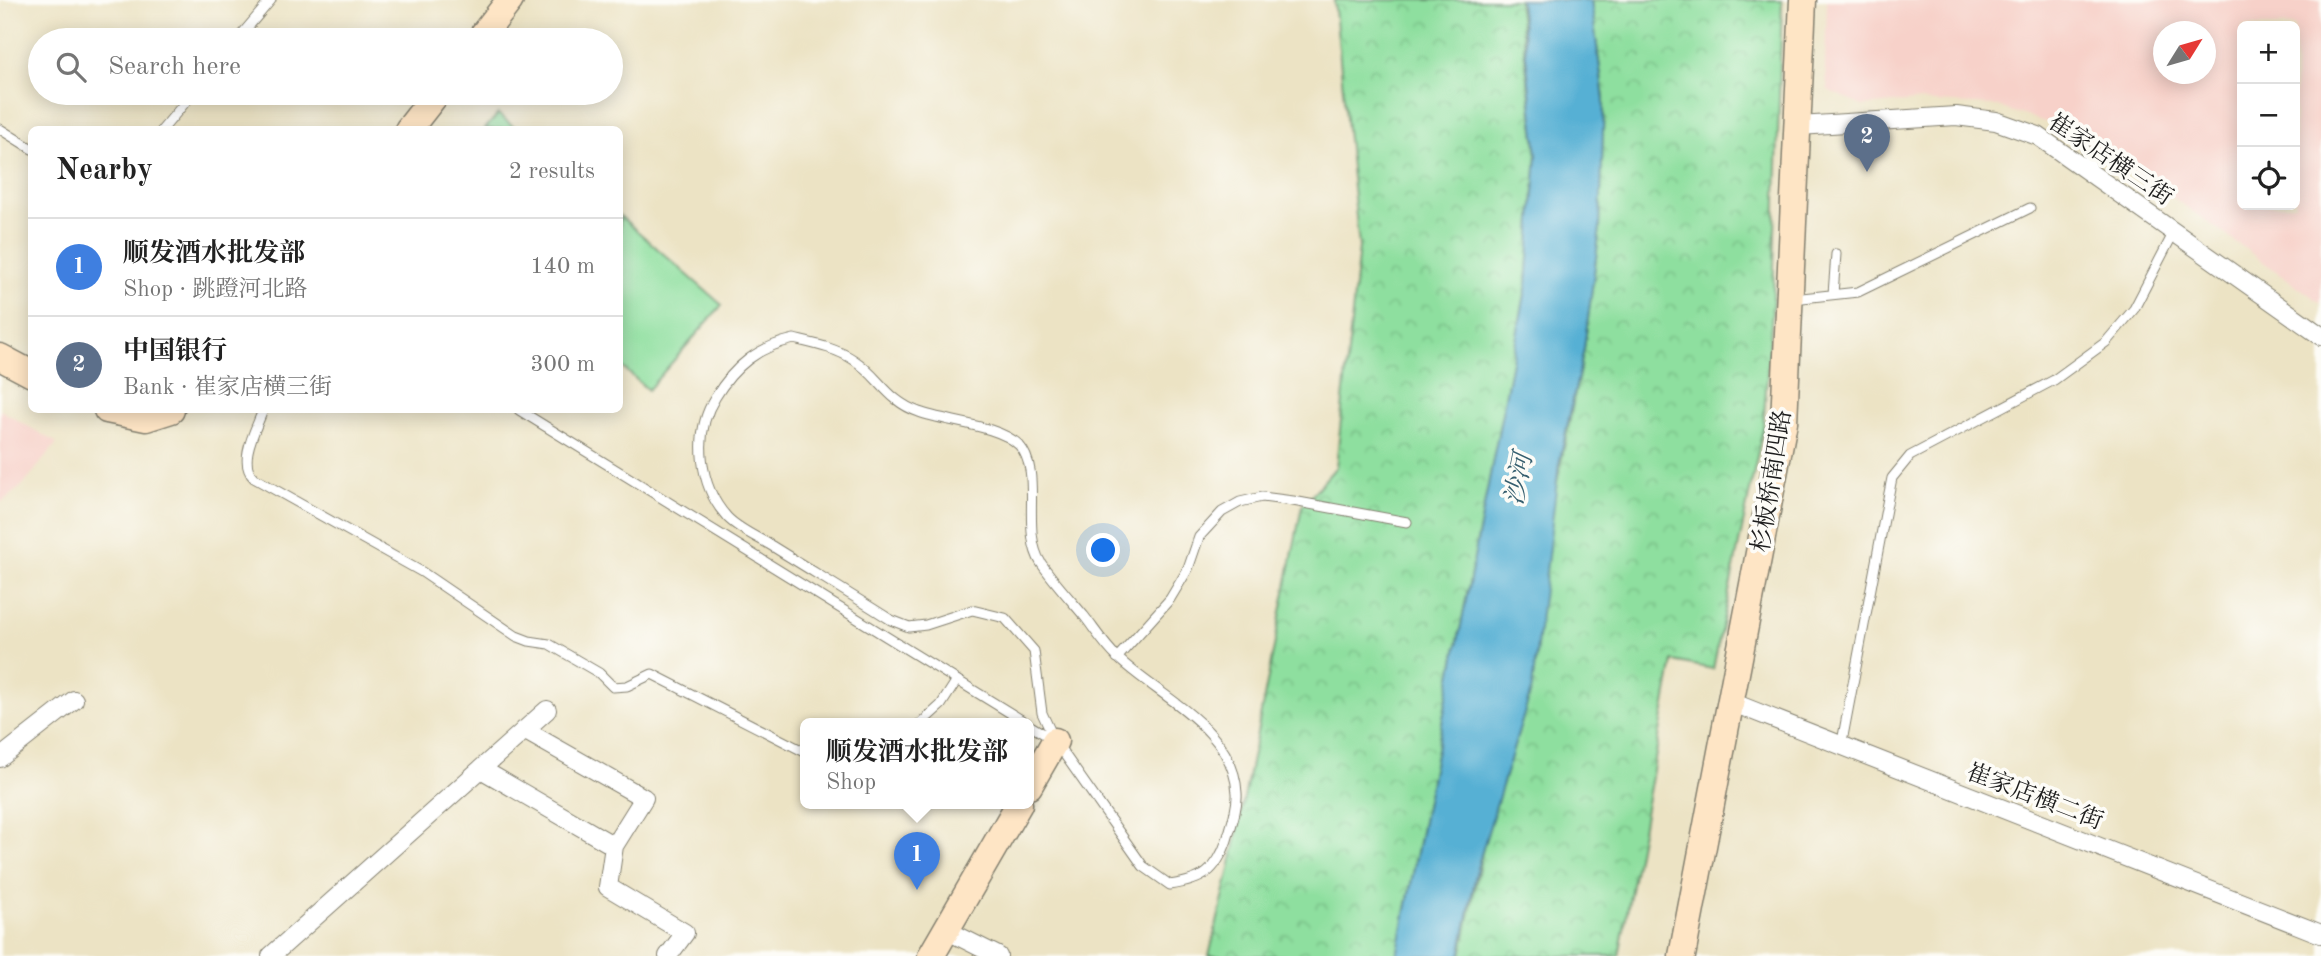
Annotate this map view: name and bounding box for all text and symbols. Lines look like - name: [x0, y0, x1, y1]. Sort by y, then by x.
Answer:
- north arrow: [2153, 21, 2216, 84]
- map controls: [2237, 21, 2300, 210]
- button: +: [2237, 21, 2300, 84]
- search box: [28, 28, 623, 105]
- icon: search: [52, 48, 90, 86]
- text: Search here: [108, 54, 241, 80]
- button: −: [2237, 84, 2300, 147]
- street label: 崔家店横三街: [2043, 108, 2178, 211]
- pin: 2: [1844, 114, 1890, 172]
- button: locate: [2237, 147, 2300, 210]
- text: Nearby: [56, 156, 153, 186]
- text: 2 results: [509, 160, 595, 183]
- text: 顺发酒水批发部: [123, 241, 305, 267]
- text: 1: [72, 255, 86, 278]
- text: 140 m: [530, 255, 595, 278]
- text: Shop · 跳蹬河北路: [123, 278, 307, 301]
- text: 中国银行: [123, 339, 227, 365]
- text: 2: [72, 353, 86, 376]
- text: 300 m: [530, 353, 595, 376]
- text: Bank · 崔家店横三街: [123, 376, 332, 399]
- street label: 杉板桥南四路: [1747, 408, 1796, 554]
- water label: 沙河: [1500, 447, 1538, 507]
- your location: [1086, 533, 1120, 567]
- popup: [800, 718, 1034, 809]
- text: 顺发酒水批发部: [826, 740, 1008, 766]
- street label: 崔家店横二街: [1963, 758, 2107, 835]
- text: Shop: [826, 771, 876, 794]
- pin: 1: [894, 832, 940, 890]

